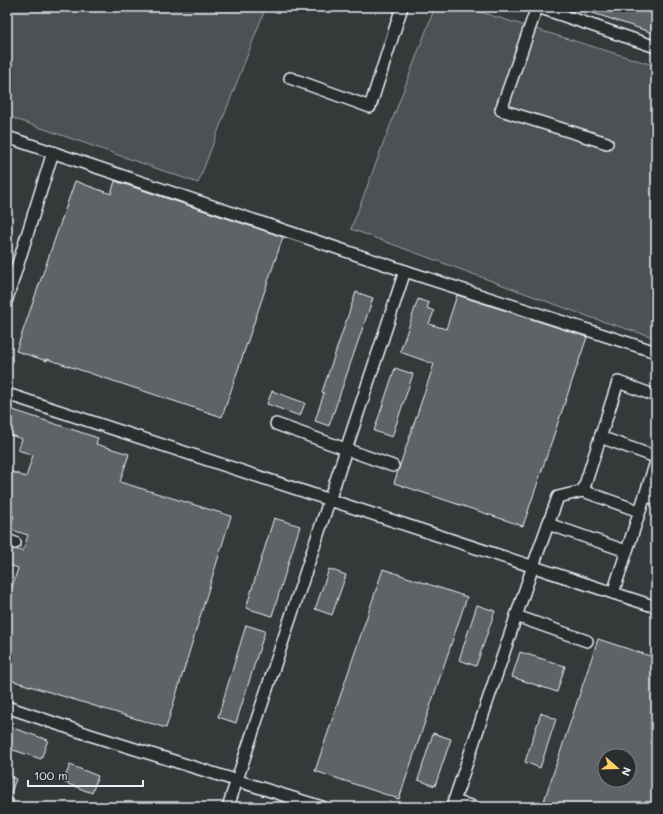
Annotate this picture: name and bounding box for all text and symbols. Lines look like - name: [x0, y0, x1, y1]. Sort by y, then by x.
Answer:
- north arrow: [597, 748, 637, 788]
- scale bar: [28, 762, 143, 788]
- text: N: [618, 765, 635, 778]
- text: 100 m: [34, 767, 68, 783]

